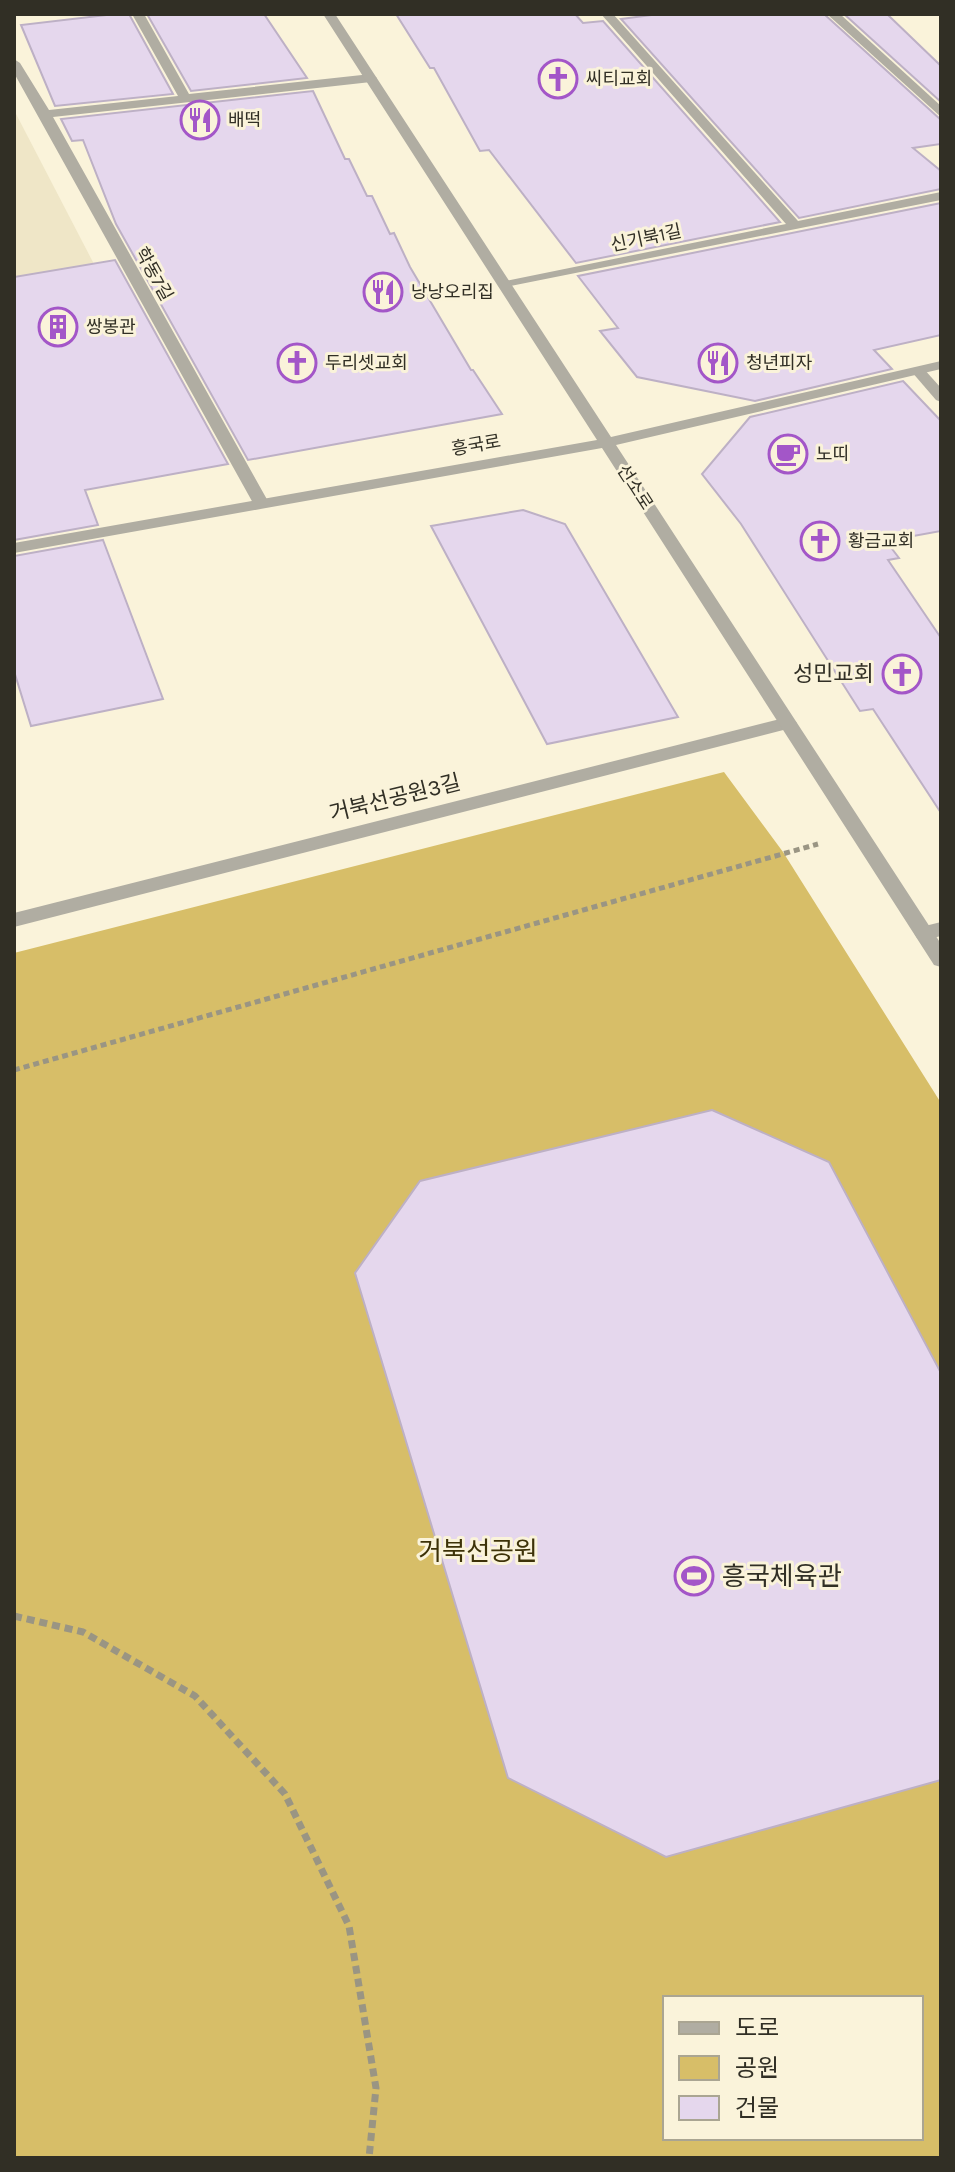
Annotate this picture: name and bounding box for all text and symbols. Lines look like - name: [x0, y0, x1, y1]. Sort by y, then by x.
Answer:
- church icon: 씨티교회: [537, 58, 579, 100]
- place label: 씨티교회: [586, 68, 652, 90]
- restaurant icon: 배떡: [179, 99, 221, 141]
- place label: 배떡: [228, 109, 261, 131]
- street label: 신기북1길: [608, 220, 684, 256]
- street label: 학동7길: [130, 243, 178, 305]
- restaurant icon: 낭낭오리집: [362, 271, 404, 313]
- place label: 낭낭오리집: [411, 281, 494, 303]
- building icon: 쌍봉관: [37, 306, 79, 348]
- place label: 쌍봉관: [86, 316, 136, 338]
- church icon: 두리셋교회: [276, 342, 318, 384]
- restaurant icon: 청년피자: [697, 342, 739, 384]
- place label: 두리셋교회: [325, 352, 408, 374]
- place label: 청년피자: [746, 352, 813, 374]
- street label: 흥국로: [450, 430, 502, 460]
- cafe icon: 노띠: [767, 433, 809, 475]
- place label: 노띠: [816, 443, 849, 465]
- street label: 선소로: [612, 460, 658, 514]
- church icon: 황금교회: [799, 520, 841, 562]
- place label: 황금교회: [848, 530, 914, 552]
- church icon: 성민교회: [881, 653, 923, 695]
- place label: 성민교회: [793, 661, 874, 687]
- street label: 거북선공원3길: [327, 769, 463, 827]
- park label: 거북선공원: [418, 1536, 538, 1567]
- sports icon: 흥국체육관: [673, 1555, 715, 1597]
- place label: 흥국체육관: [722, 1561, 842, 1592]
- legend: [663, 1996, 923, 2140]
- text: 도로: [735, 2014, 779, 2042]
- text: 공원: [735, 2054, 779, 2082]
- text: 건물: [735, 2094, 779, 2122]

